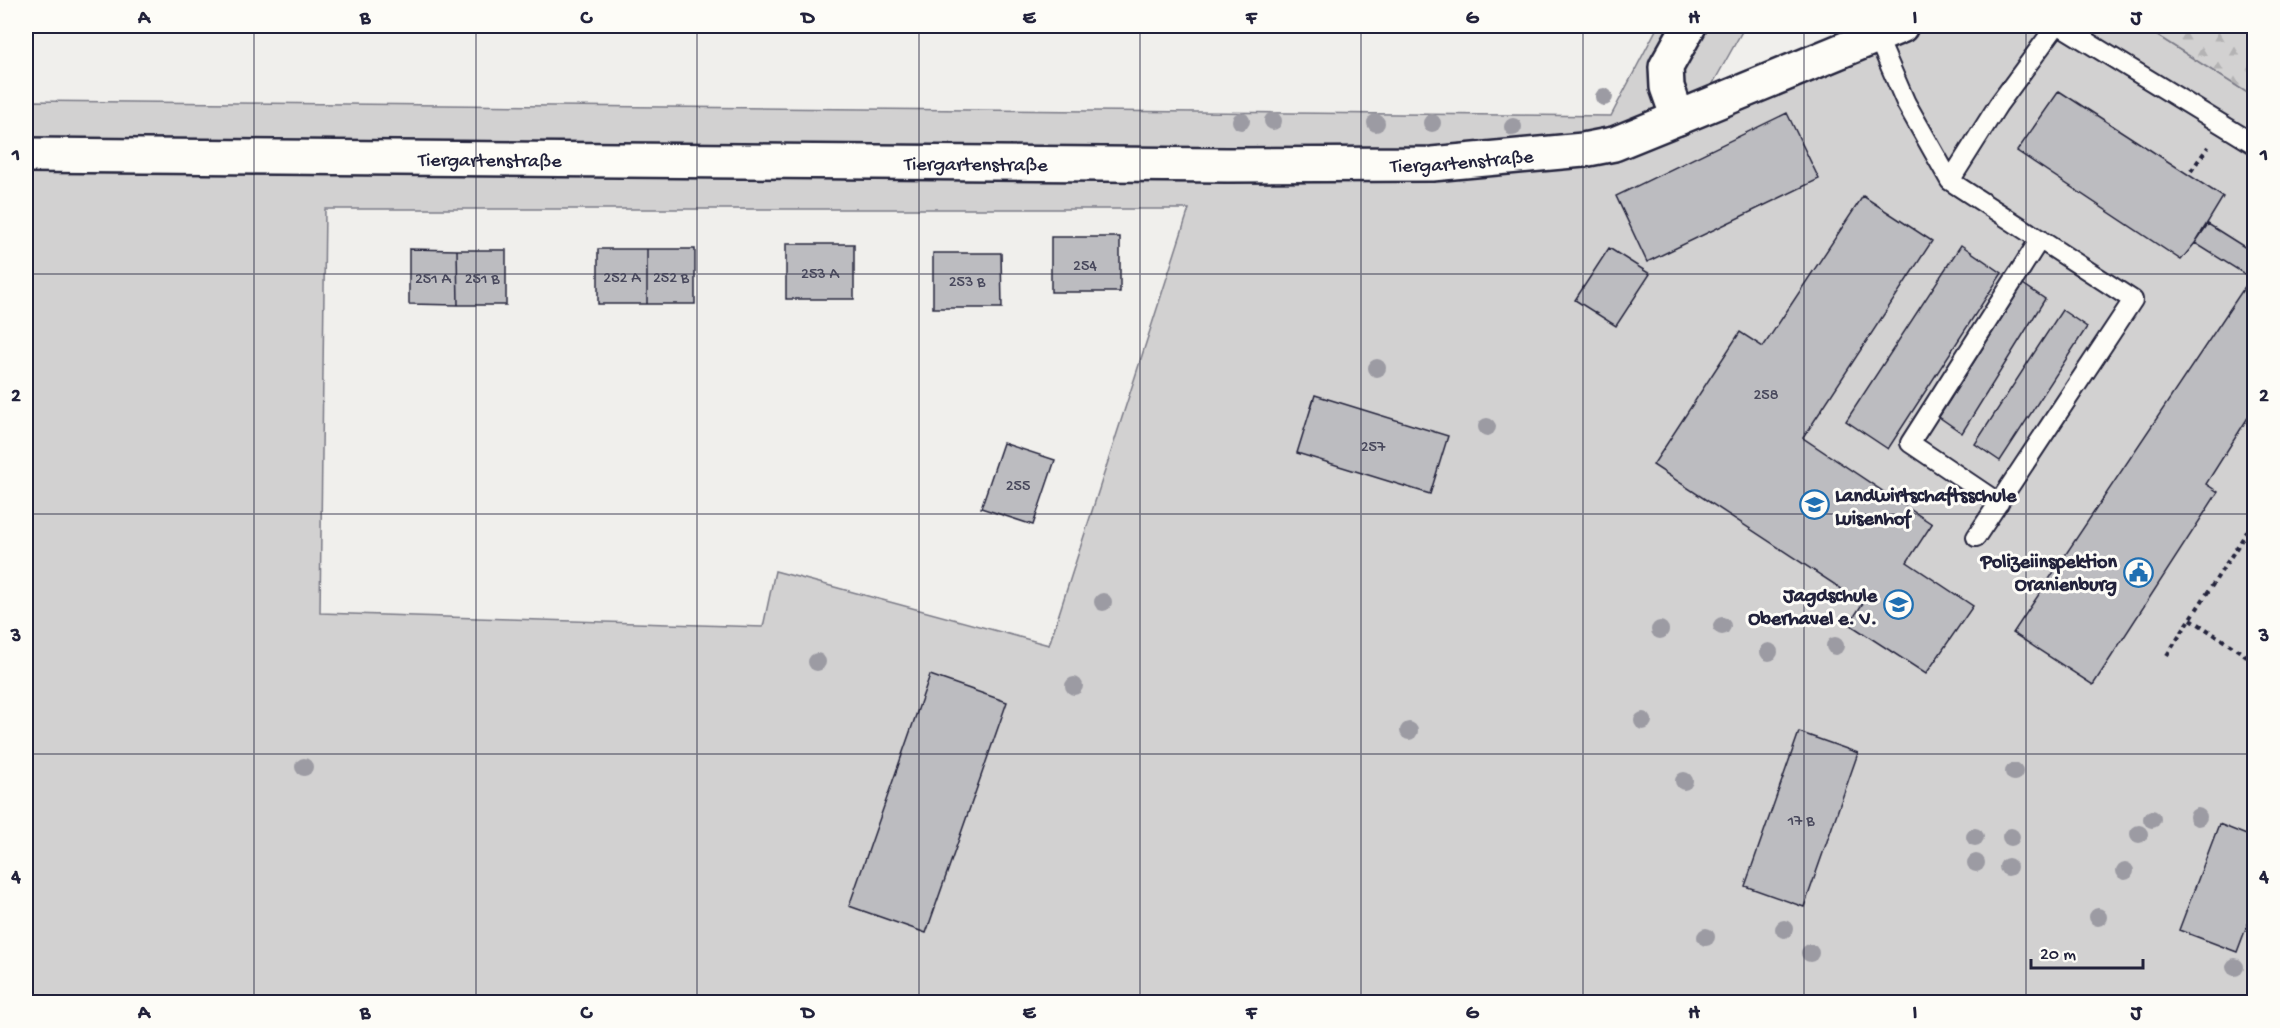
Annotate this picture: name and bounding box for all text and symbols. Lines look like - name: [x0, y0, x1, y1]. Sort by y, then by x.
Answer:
- text: A: [137, 8, 152, 31]
- text: B: [359, 8, 371, 31]
- text: C: [580, 8, 594, 31]
- text: D: [799, 8, 815, 31]
- text: E: [1023, 8, 1037, 31]
- text: F: [1245, 8, 1258, 31]
- text: G: [1466, 8, 1480, 31]
- text: H: [1688, 8, 1700, 31]
- text: I: [1913, 8, 1918, 31]
- text: J: [2130, 8, 2143, 31]
- text: 1: [11, 145, 20, 168]
- text: 1: [2259, 145, 2268, 168]
- street label: Tiergartenstraße: [1389, 147, 1535, 179]
- street label: Tiergartenstraße: [417, 150, 562, 174]
- street label: Tiergartenstraße: [903, 154, 1048, 179]
- house number: 254: [1073, 258, 1097, 277]
- house number: 253 A: [801, 266, 840, 285]
- house number: 252 A: [603, 270, 642, 289]
- house number: 252 B: [653, 270, 690, 289]
- house number: 251 A: [415, 271, 453, 290]
- house number: 251 B: [465, 271, 500, 290]
- house number: 253 B: [949, 274, 986, 293]
- text: 2: [11, 386, 21, 409]
- text: 2: [2259, 386, 2269, 409]
- house number: 258: [1753, 387, 1779, 406]
- house number: 257: [1361, 439, 1386, 458]
- house number: 255: [1006, 478, 1030, 497]
- place label: Landwirtschaftsschule Luisenhof: [1835, 486, 2017, 532]
- school or university icon: Landwirtschaftsschule Luisenhof: [1798, 489, 1830, 521]
- place label: Polizeiinspektion Oranienburg: [1980, 552, 2117, 598]
- public building icon: Polizeiinspektion Oranienburg: [2122, 556, 2154, 588]
- place label: Jagdschule Oberhavel e. V.: [1748, 586, 1878, 632]
- school or university icon: Jagdschule Oberhavel e. V.: [1882, 589, 1914, 621]
- text: 3: [10, 626, 21, 649]
- text: 3: [2258, 626, 2269, 649]
- house number: 17 B: [1787, 813, 1815, 832]
- text: 4: [10, 867, 21, 890]
- text: 4: [2258, 867, 2269, 890]
- scale bar: [2031, 932, 2144, 970]
- text: 20 m: [2040, 945, 2076, 966]
- text: A: [137, 1003, 152, 1026]
- text: B: [359, 1003, 371, 1026]
- text: C: [580, 1003, 594, 1026]
- text: D: [799, 1003, 815, 1026]
- text: E: [1023, 1003, 1037, 1026]
- text: F: [1245, 1003, 1258, 1026]
- text: G: [1466, 1003, 1480, 1026]
- text: H: [1688, 1003, 1700, 1026]
- text: I: [1913, 1003, 1918, 1026]
- text: J: [2130, 1003, 2143, 1026]

